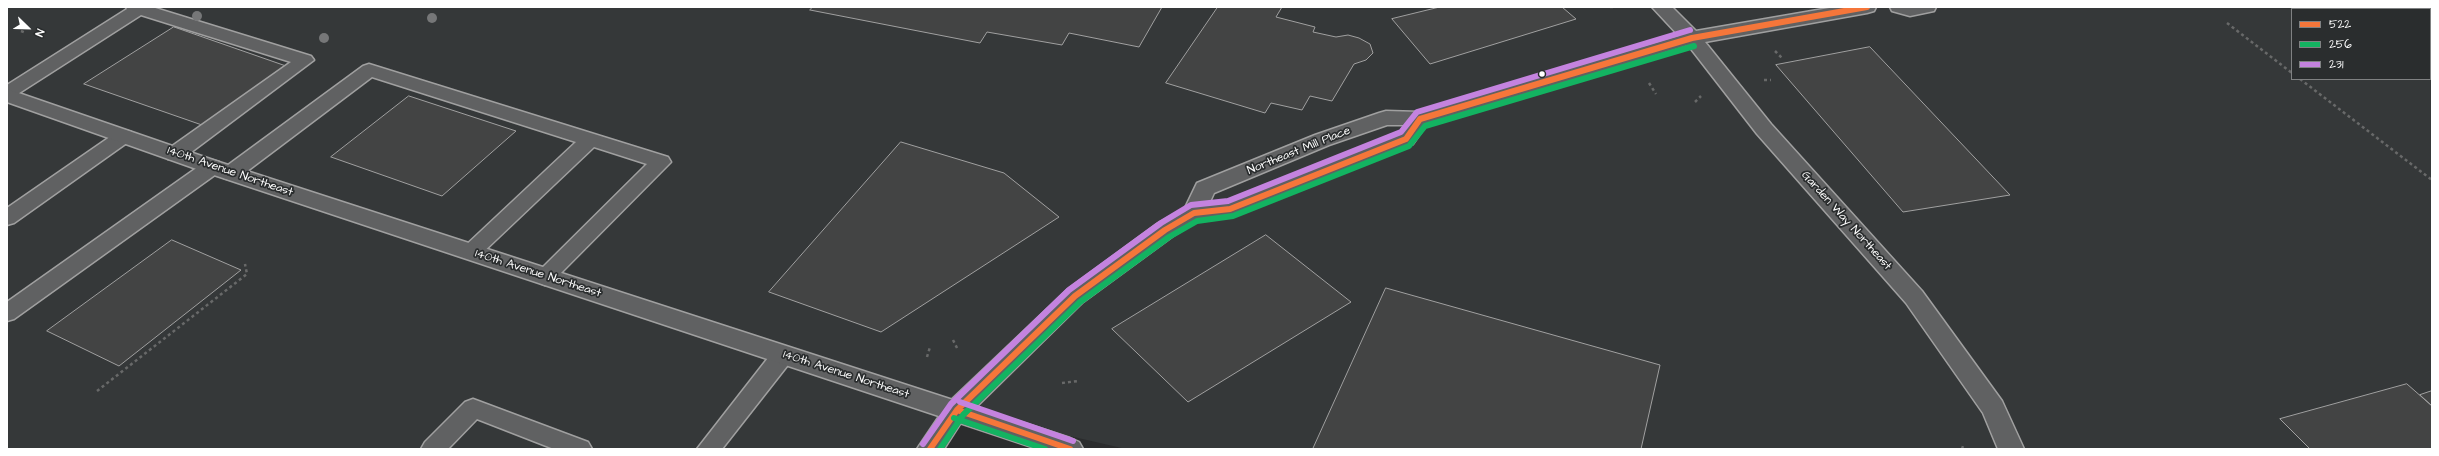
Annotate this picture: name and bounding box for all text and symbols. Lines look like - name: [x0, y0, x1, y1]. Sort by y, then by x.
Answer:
- north arrow: [8, 8, 48, 48]
- legend: [2291, 8, 2431, 80]
- text: 522: [2329, 16, 2351, 33]
- text: N: [31, 27, 48, 39]
- text: 256: [2329, 36, 2352, 53]
- text: 231: [2329, 56, 2344, 73]
- unlabelled marker: [1537, 69, 1547, 79]
- street label: Northeast Mill Place: [1245, 124, 1353, 178]
- street label: 140th Avenue Northeast: [165, 144, 295, 200]
- street label: Garden Way Northeast: [1798, 168, 1894, 274]
- street label: 140th Avenue Northeast: [473, 247, 603, 301]
- street label: 140th Avenue Northeast: [781, 348, 911, 402]

